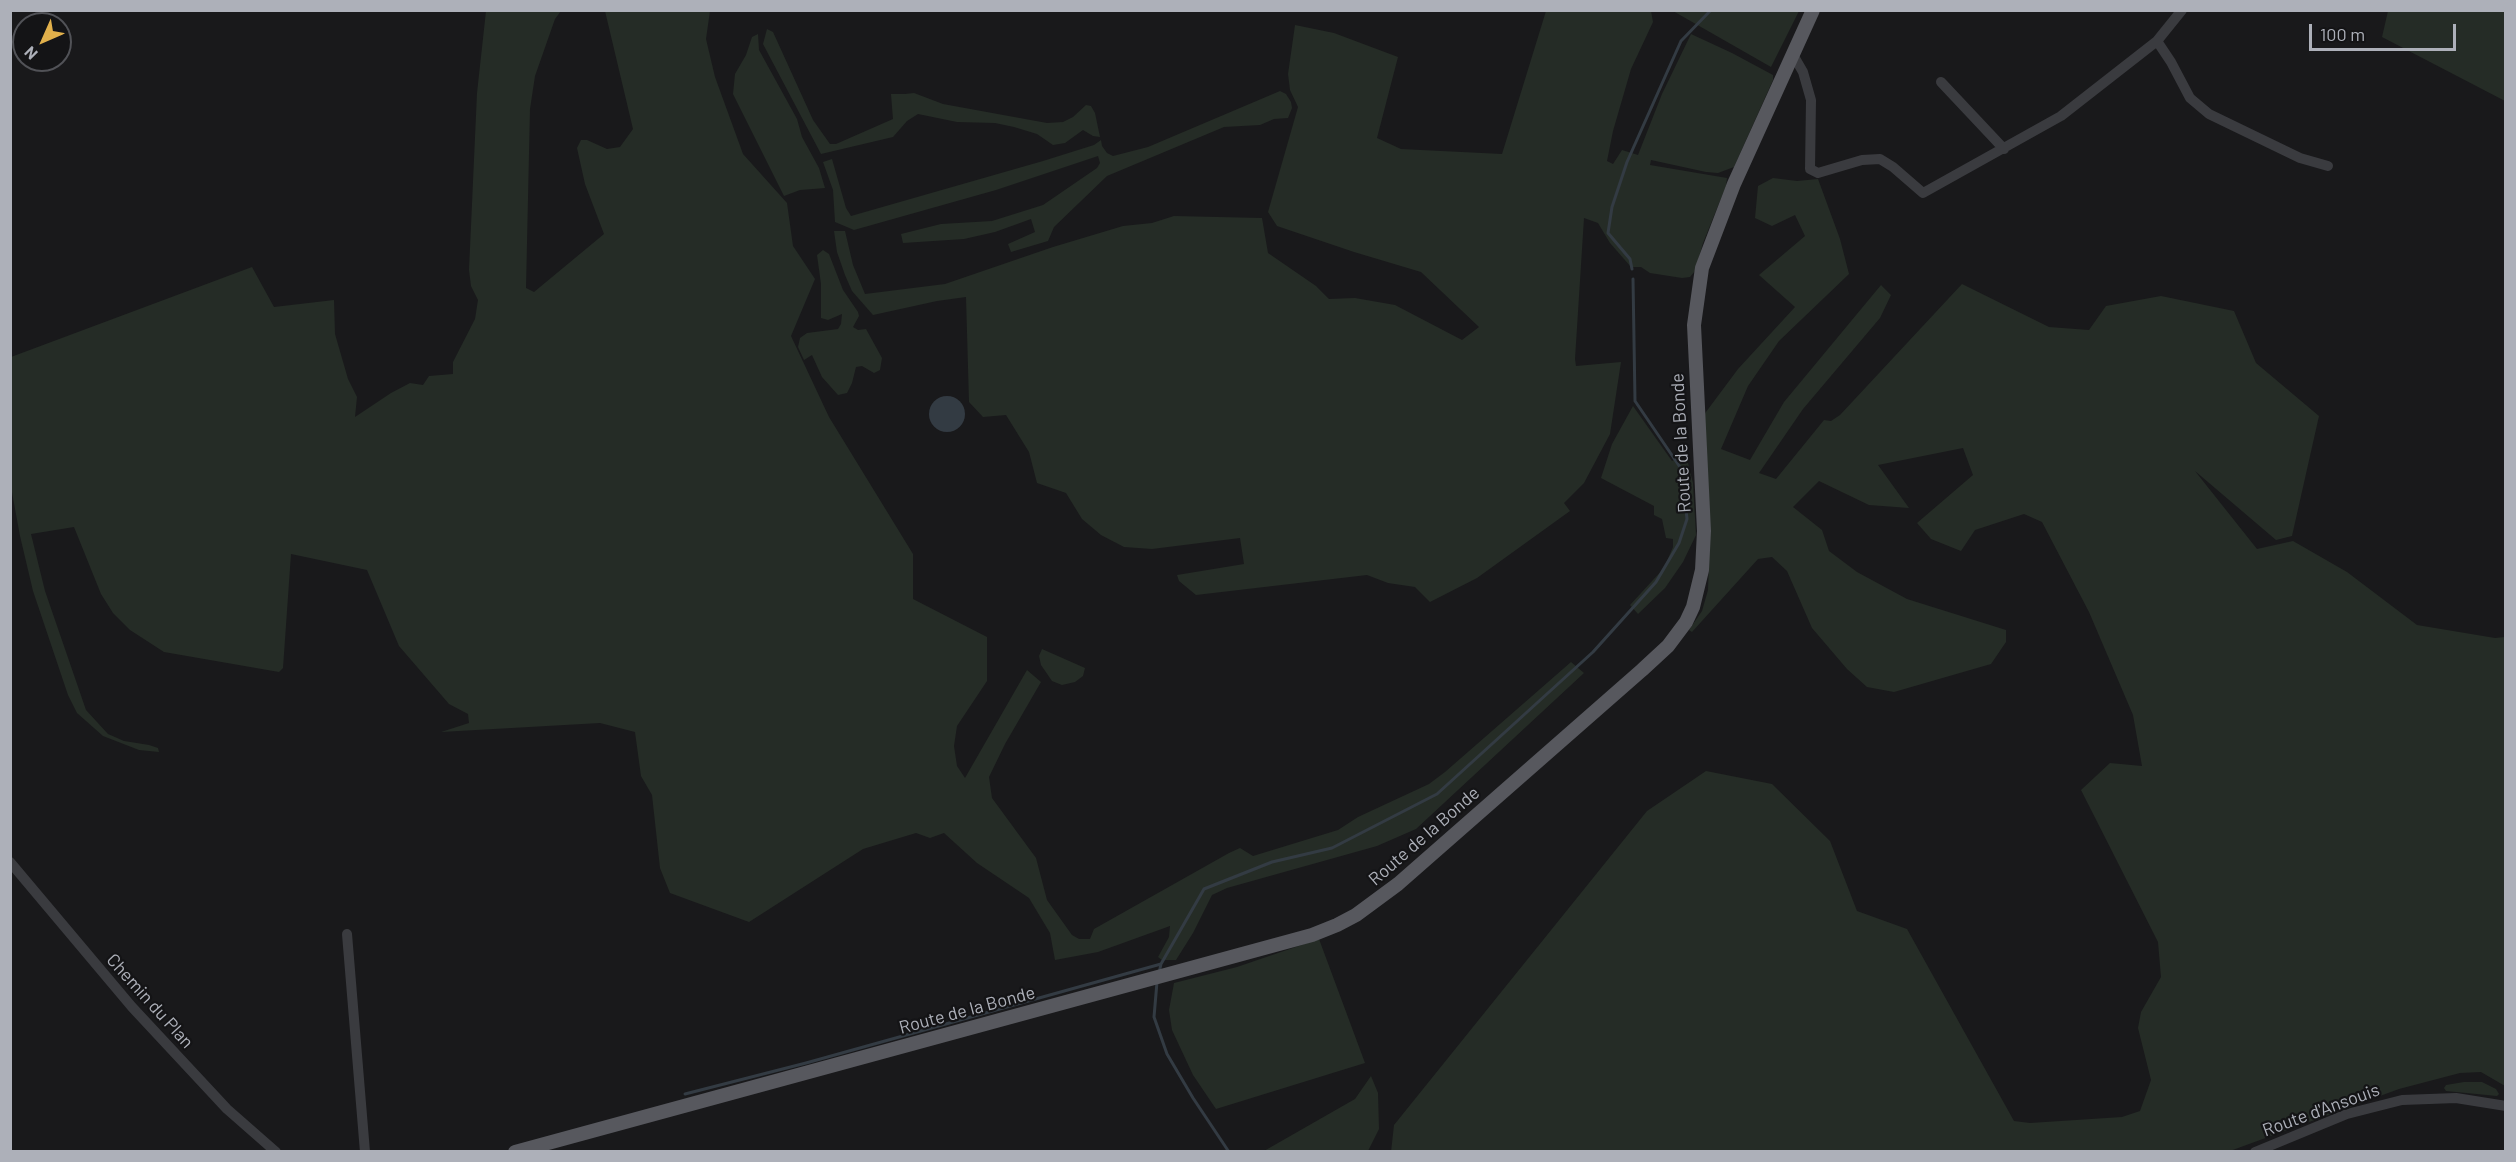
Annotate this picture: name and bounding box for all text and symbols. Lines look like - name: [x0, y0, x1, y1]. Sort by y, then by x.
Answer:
- north arrow: [12, 12, 72, 72]
- scale bar: [2312, 12, 2459, 50]
- text: 100 m: [2320, 23, 2365, 45]
- text: N: [20, 43, 41, 64]
- street label: Route de la Bonde: [1667, 373, 1695, 513]
- street label: Route de la Bonde: [1364, 782, 1484, 890]
- street label: Chemin du Plan: [102, 949, 198, 1053]
- street label: Route de la Bonde: [897, 981, 1037, 1039]
- street label: Route d'Ansouis: [2260, 1079, 2382, 1141]

